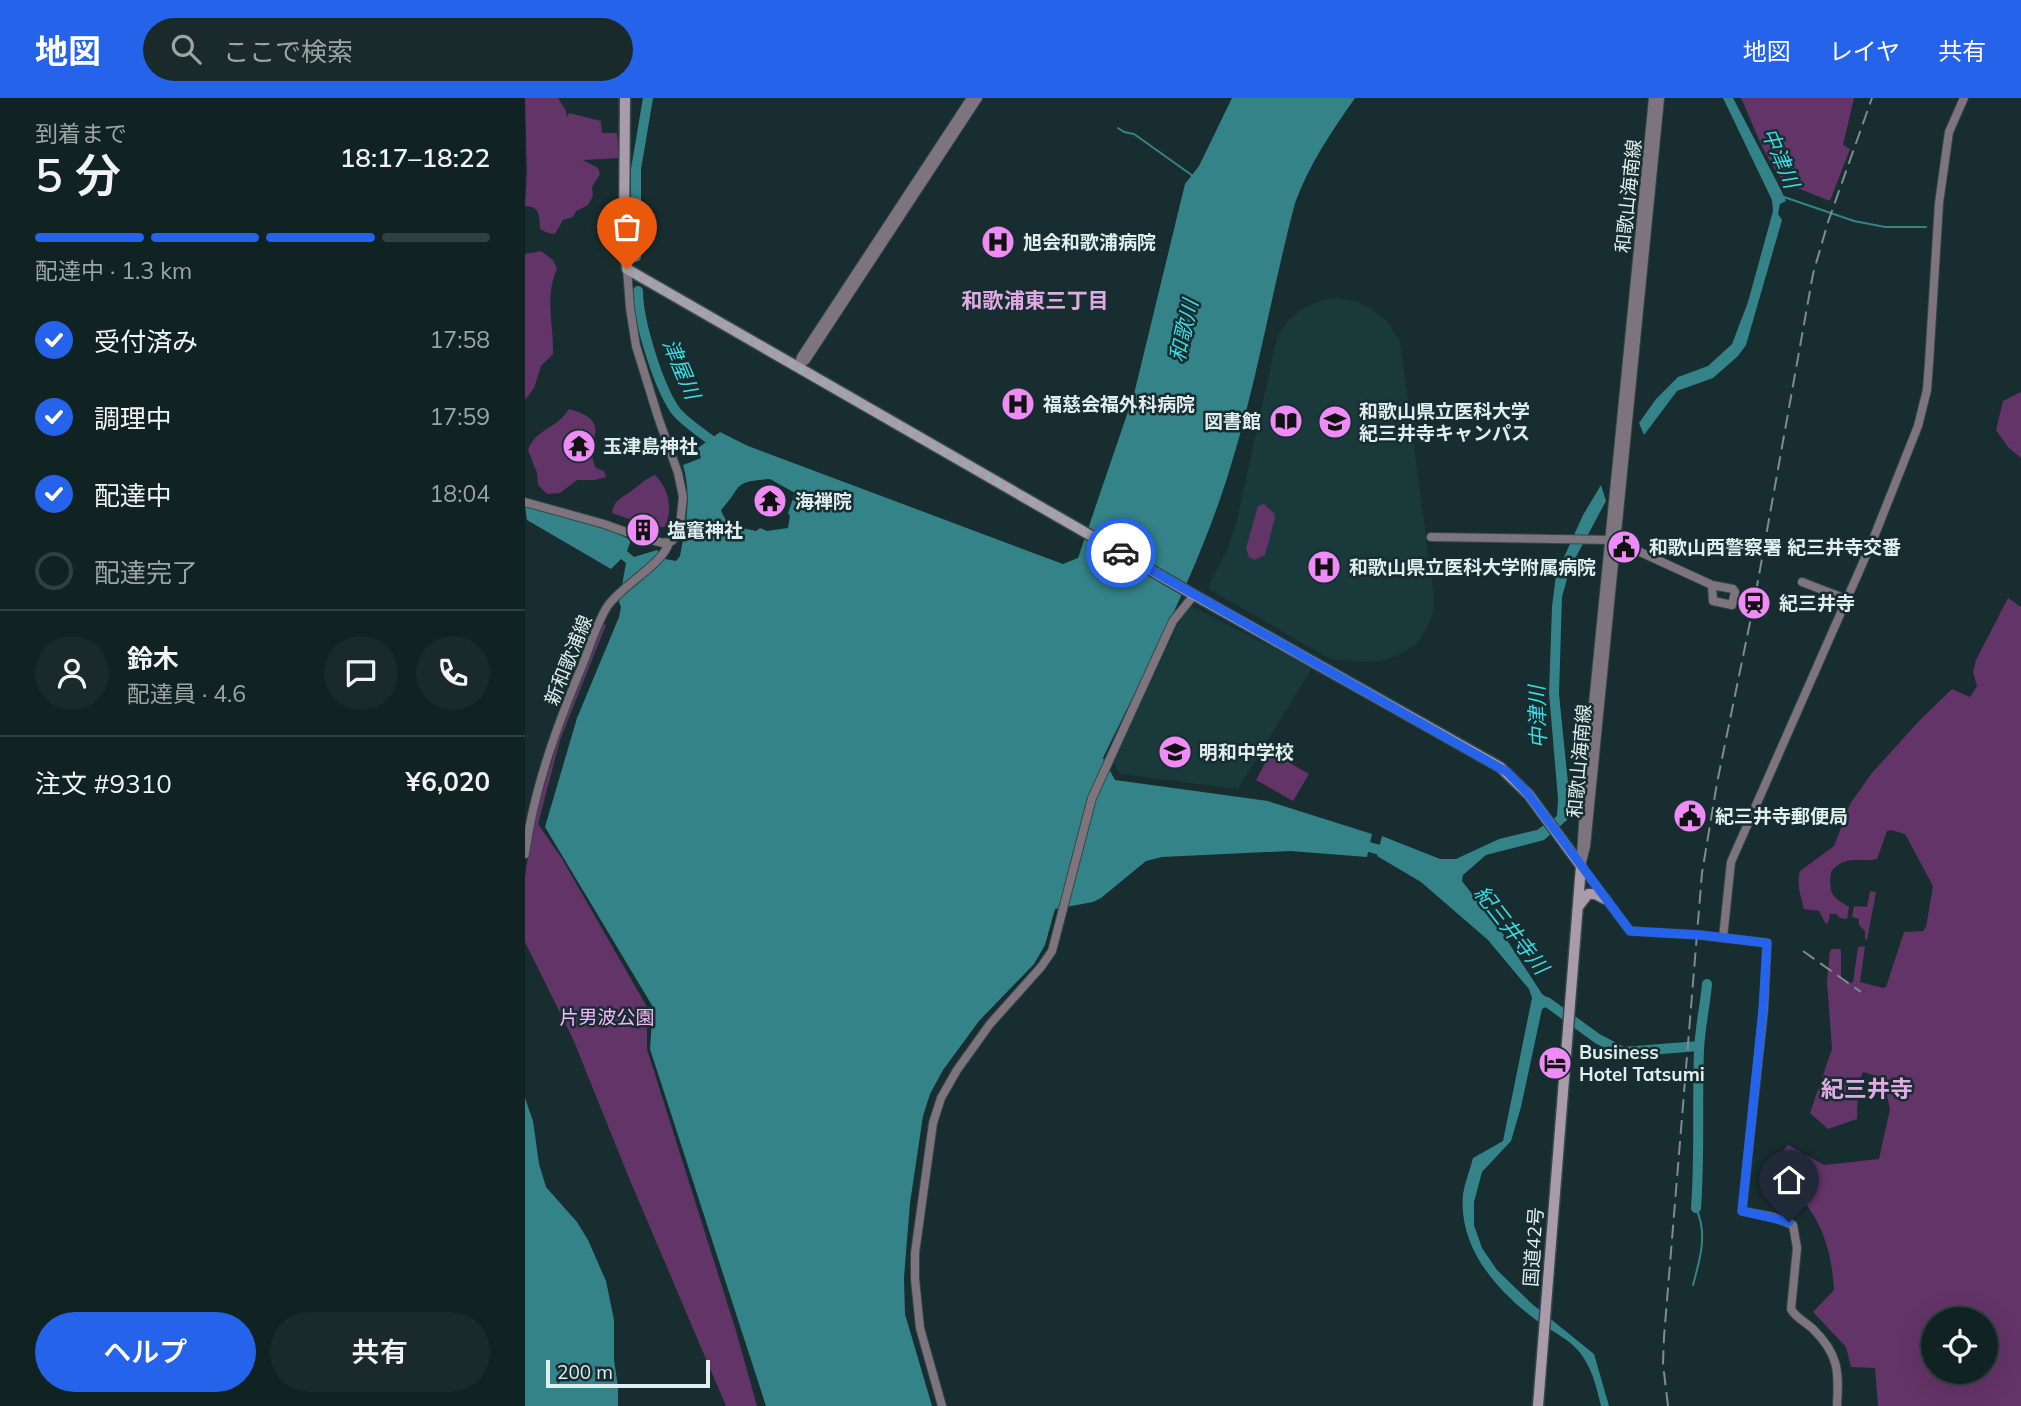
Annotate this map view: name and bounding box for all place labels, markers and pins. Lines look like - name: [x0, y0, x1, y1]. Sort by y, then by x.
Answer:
- pin: [597, 197, 657, 269]
- hospital icon: 旭会和歌浦病院: [979, 223, 1017, 261]
- place label: 旭会和歌浦病院: [1023, 230, 1156, 254]
- hospital icon: 福慈会福外科病院: [999, 385, 1037, 423]
- place label: 福慈会福外科病院: [1043, 392, 1195, 416]
- place label: 和歌山県立医科大学 紀三井寺キャンパス: [1359, 399, 1530, 445]
- library icon: 図書館: [1267, 402, 1305, 440]
- school or university icon: 和歌山県立医科大学 紀三井寺キャンパス: [1316, 403, 1354, 441]
- place label: 図書館: [1204, 409, 1261, 433]
- temple icon: 玉津島神社: [560, 427, 598, 465]
- place label: 玉津島神社: [603, 434, 698, 458]
- temple icon: 海禅院: [751, 482, 789, 520]
- place label: 海禅院: [795, 489, 852, 513]
- building icon: 塩竃神社: [624, 511, 662, 549]
- place label: 塩竃神社: [667, 518, 743, 542]
- public building icon: 和歌山西警察署 紀三井寺交番: [1605, 528, 1643, 566]
- place label: 和歌山西警察署 紀三井寺交番: [1649, 535, 1901, 559]
- hospital icon: 和歌山県立医科大学附属病院: [1305, 548, 1343, 586]
- place label: 和歌山県立医科大学附属病院: [1349, 555, 1596, 579]
- station icon: 紀三井寺: [1735, 584, 1773, 622]
- place label: 紀三井寺: [1779, 591, 1855, 615]
- school or university icon: 明和中学校: [1156, 733, 1194, 771]
- place label: 明和中学校: [1199, 740, 1294, 764]
- public building icon: 紀三井寺郵便局: [1671, 797, 1709, 835]
- place label: 紀三井寺郵便局: [1715, 804, 1848, 828]
- place label: Business Hotel Tatsumi: [1579, 1040, 1705, 1086]
- hotel icon: Business Hotel Tatsumi: [1536, 1044, 1574, 1082]
- pin: [1759, 1150, 1819, 1222]

